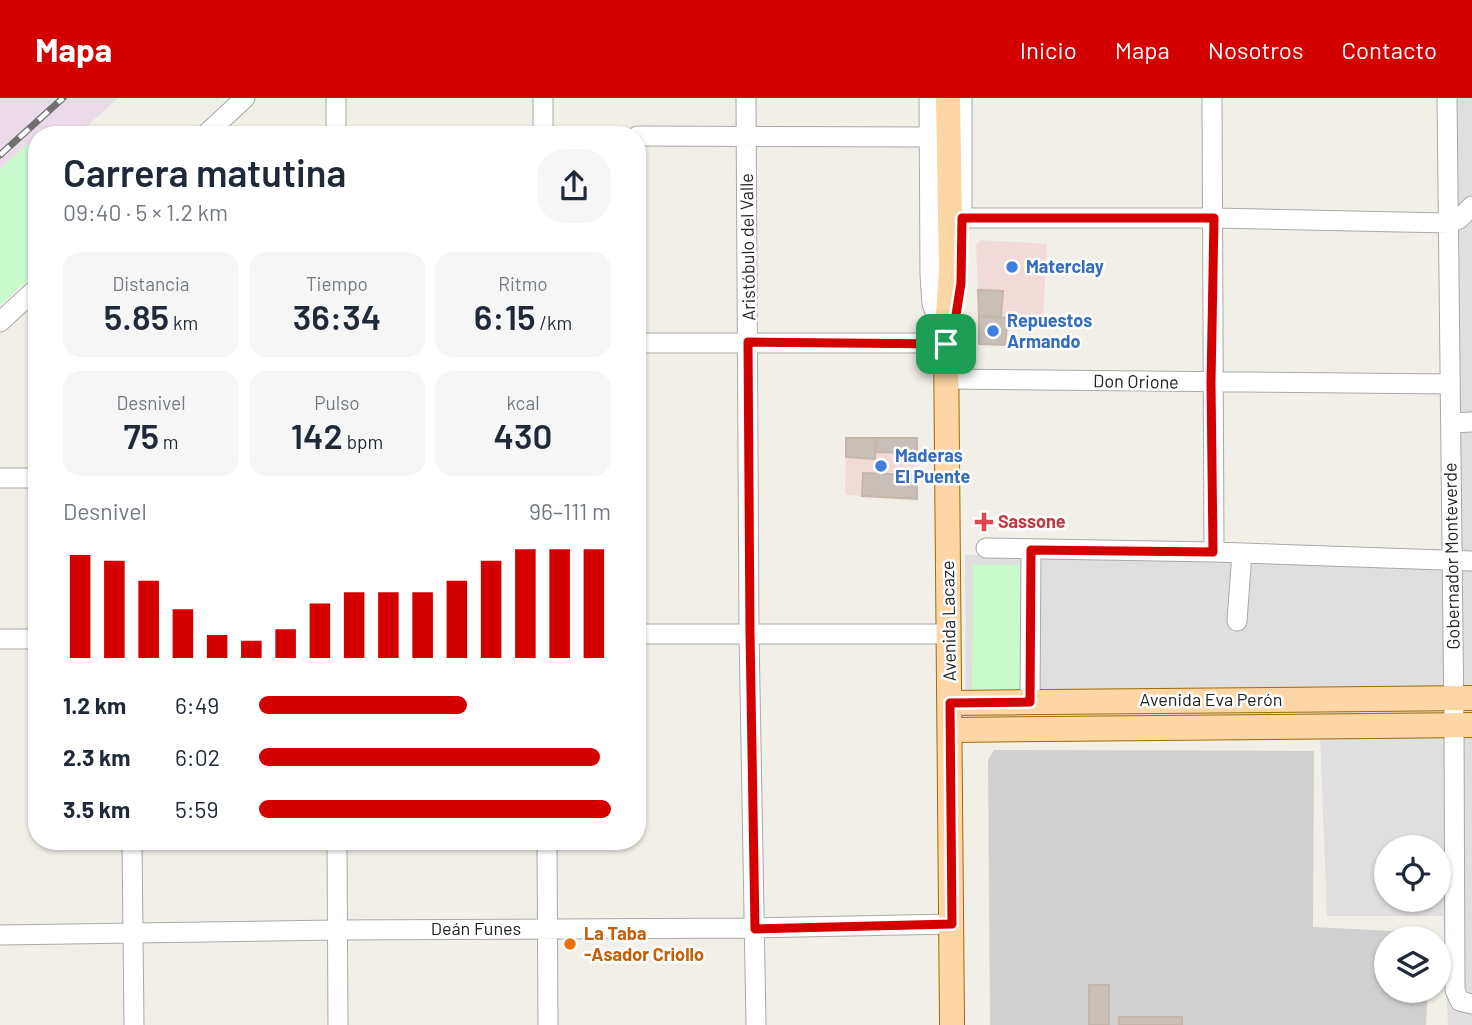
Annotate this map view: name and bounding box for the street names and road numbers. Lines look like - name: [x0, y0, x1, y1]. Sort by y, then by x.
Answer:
- street label: Aristóbulo del Valle: [735, 173, 759, 321]
- street label: Don Orione: [1093, 369, 1179, 393]
- street label: Gobernador Monteverde: [1438, 462, 1464, 650]
- street label: Avenida Lacaze: [936, 560, 960, 682]
- street label: Avenida Eva Perón: [1140, 688, 1282, 710]
- street label: Deán Funes: [431, 917, 521, 939]

